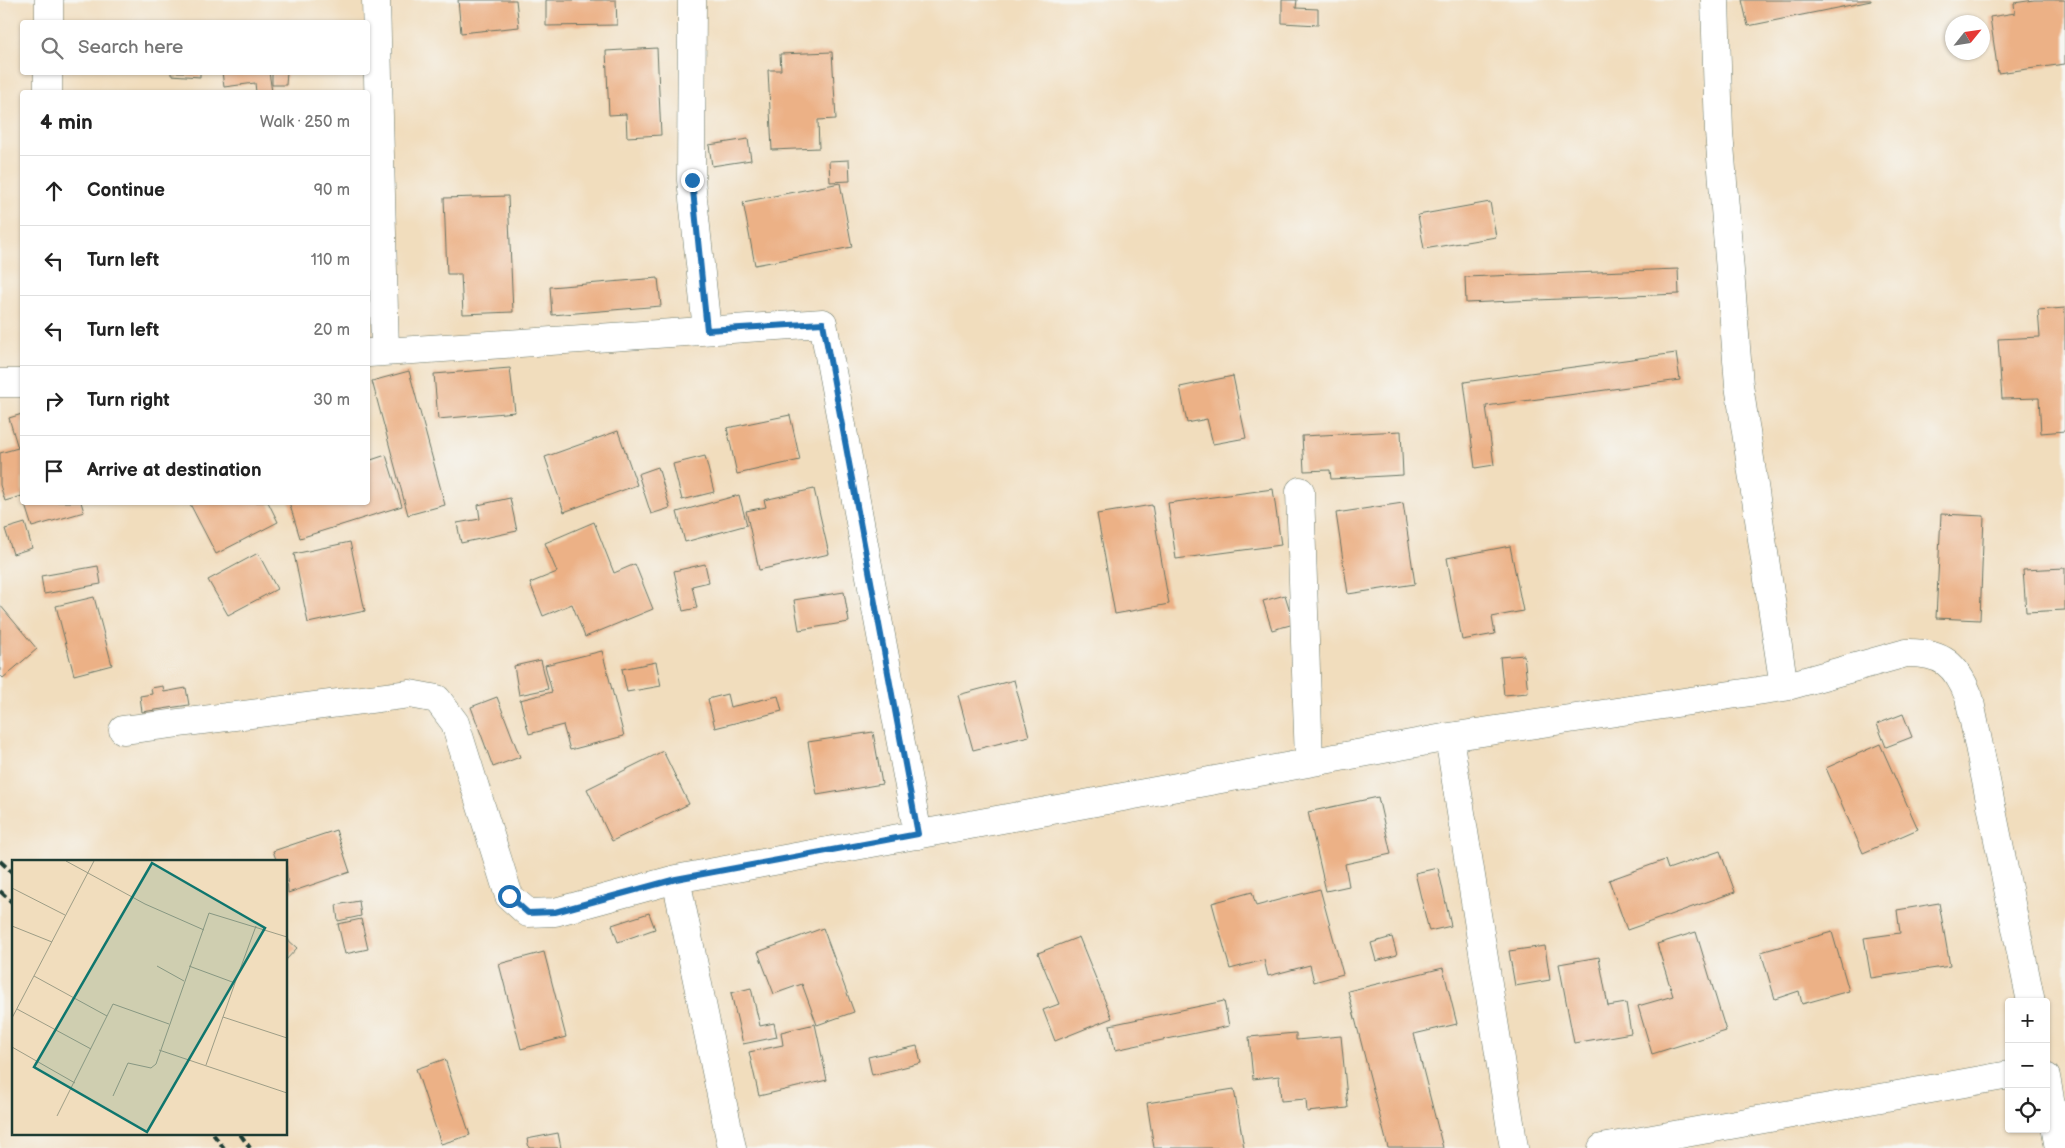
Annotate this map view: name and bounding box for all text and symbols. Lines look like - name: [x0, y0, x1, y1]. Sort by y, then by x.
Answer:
- north arrow: [1945, 15, 1990, 60]
- search box: [20, 20, 370, 75]
- icon: search: [38, 34, 66, 62]
- text: Search here: [78, 36, 183, 59]
- text: 4 min: [40, 110, 93, 135]
- text: Walk · 250 m: [260, 113, 350, 132]
- route end: [681, 169, 704, 192]
- icon: ahead: [40, 177, 68, 205]
- text: Continue: [87, 179, 165, 202]
- text: 90 m: [314, 181, 350, 200]
- icon: left: [40, 247, 68, 275]
- text: Turn left: [87, 249, 159, 272]
- text: 110 m: [311, 251, 350, 270]
- icon: left: [40, 317, 68, 345]
- text: Turn left: [87, 319, 159, 342]
- text: 20 m: [314, 321, 350, 340]
- icon: right: [40, 387, 68, 415]
- text: Turn right: [87, 389, 170, 412]
- text: 30 m: [313, 391, 350, 410]
- icon: arrive: [40, 457, 68, 485]
- text: Arrive at destination: [87, 459, 262, 482]
- inset map: [12, 860, 288, 1136]
- route start: [498, 885, 521, 908]
- map controls: [2005, 998, 2050, 1133]
- button: +: [2005, 998, 2050, 1043]
- button: −: [2005, 1043, 2050, 1088]
- button: locate: [2005, 1088, 2050, 1133]

